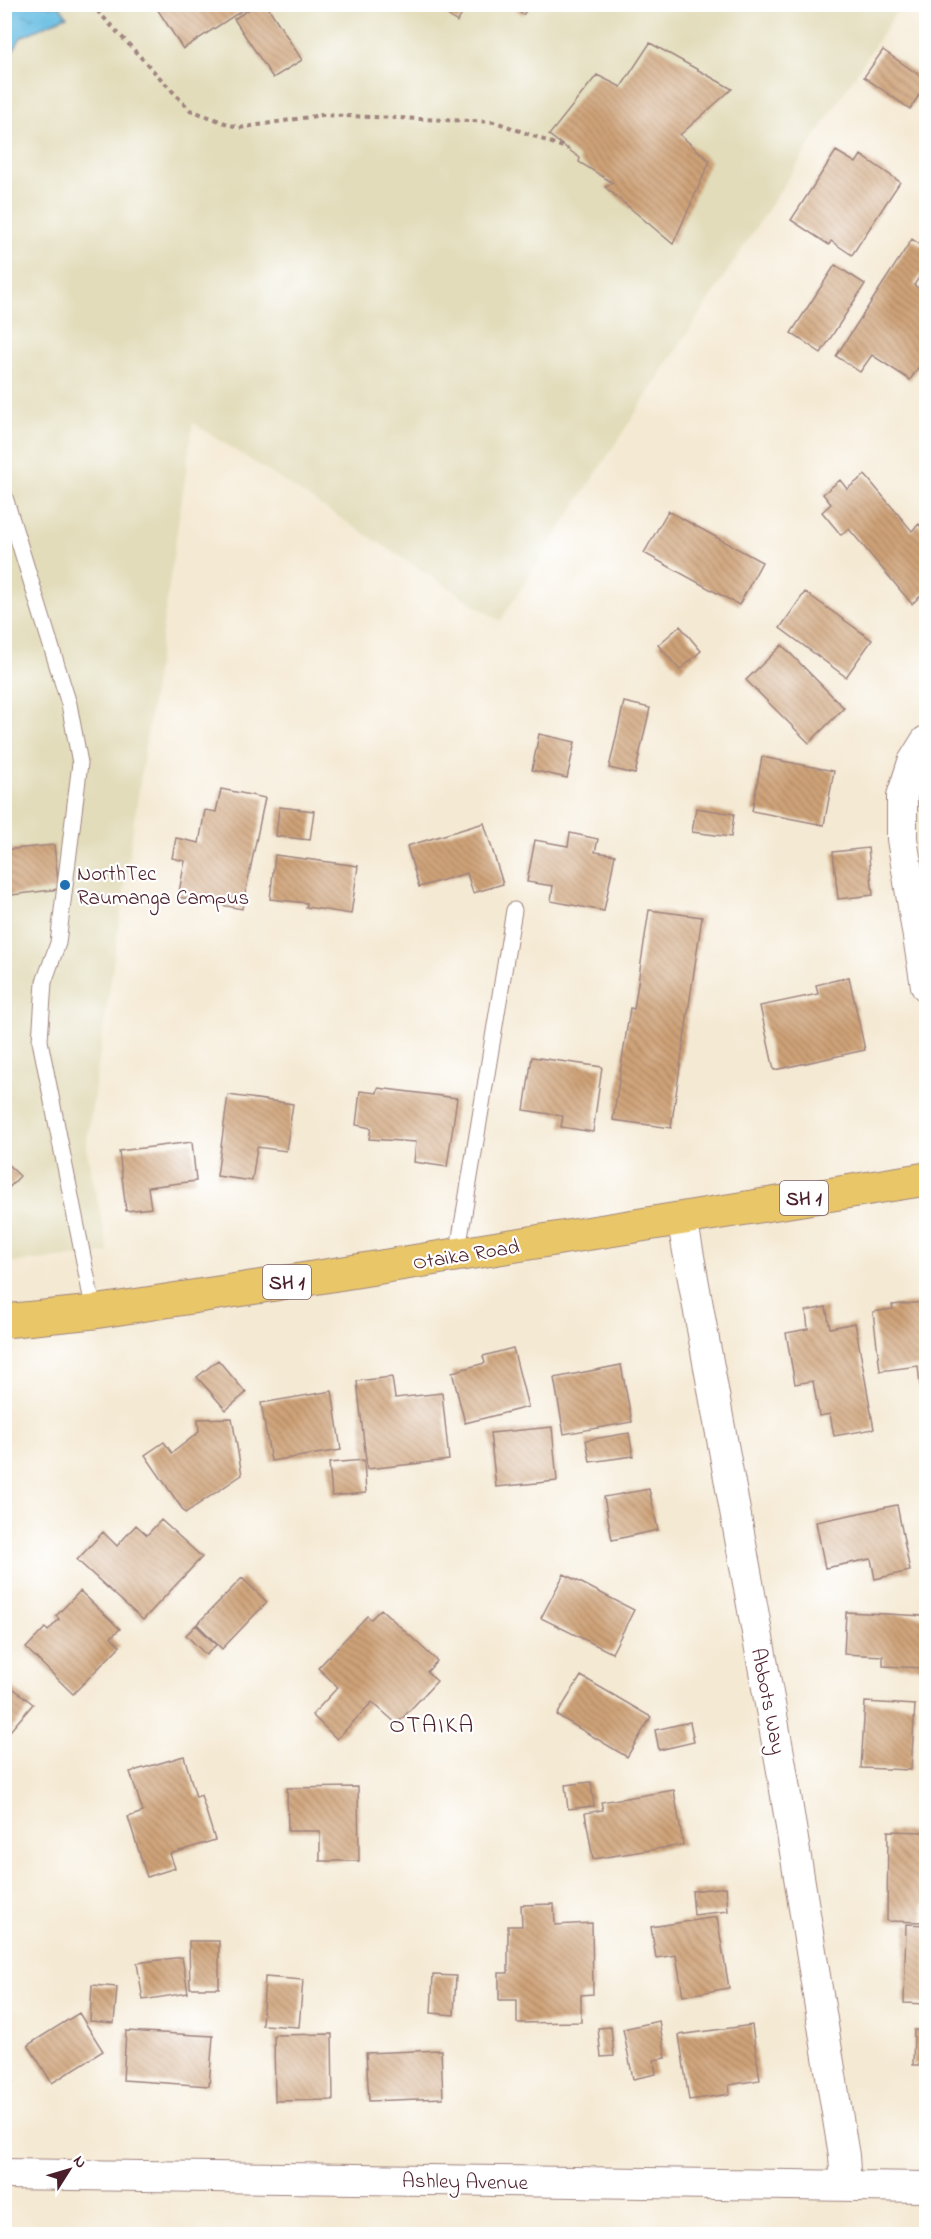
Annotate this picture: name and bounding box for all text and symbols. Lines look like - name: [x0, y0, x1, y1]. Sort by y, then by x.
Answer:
- place label: NorthTec Raumanga Campus: [77, 860, 249, 916]
- marker: NorthTec Raumanga Campus: [58, 878, 72, 892]
- road number: SH 1: [780, 1181, 828, 1215]
- street label: Otaika Road: [411, 1233, 522, 1279]
- road number: SH 1: [263, 1265, 311, 1299]
- street label: Abbots Way: [740, 1646, 792, 1757]
- district label: OTAIKA: [389, 1709, 475, 1744]
- north arrow: [39, 2140, 99, 2200]
- text: N: [67, 2151, 92, 2174]
- street label: Ashley Avenue: [402, 2167, 529, 2201]

